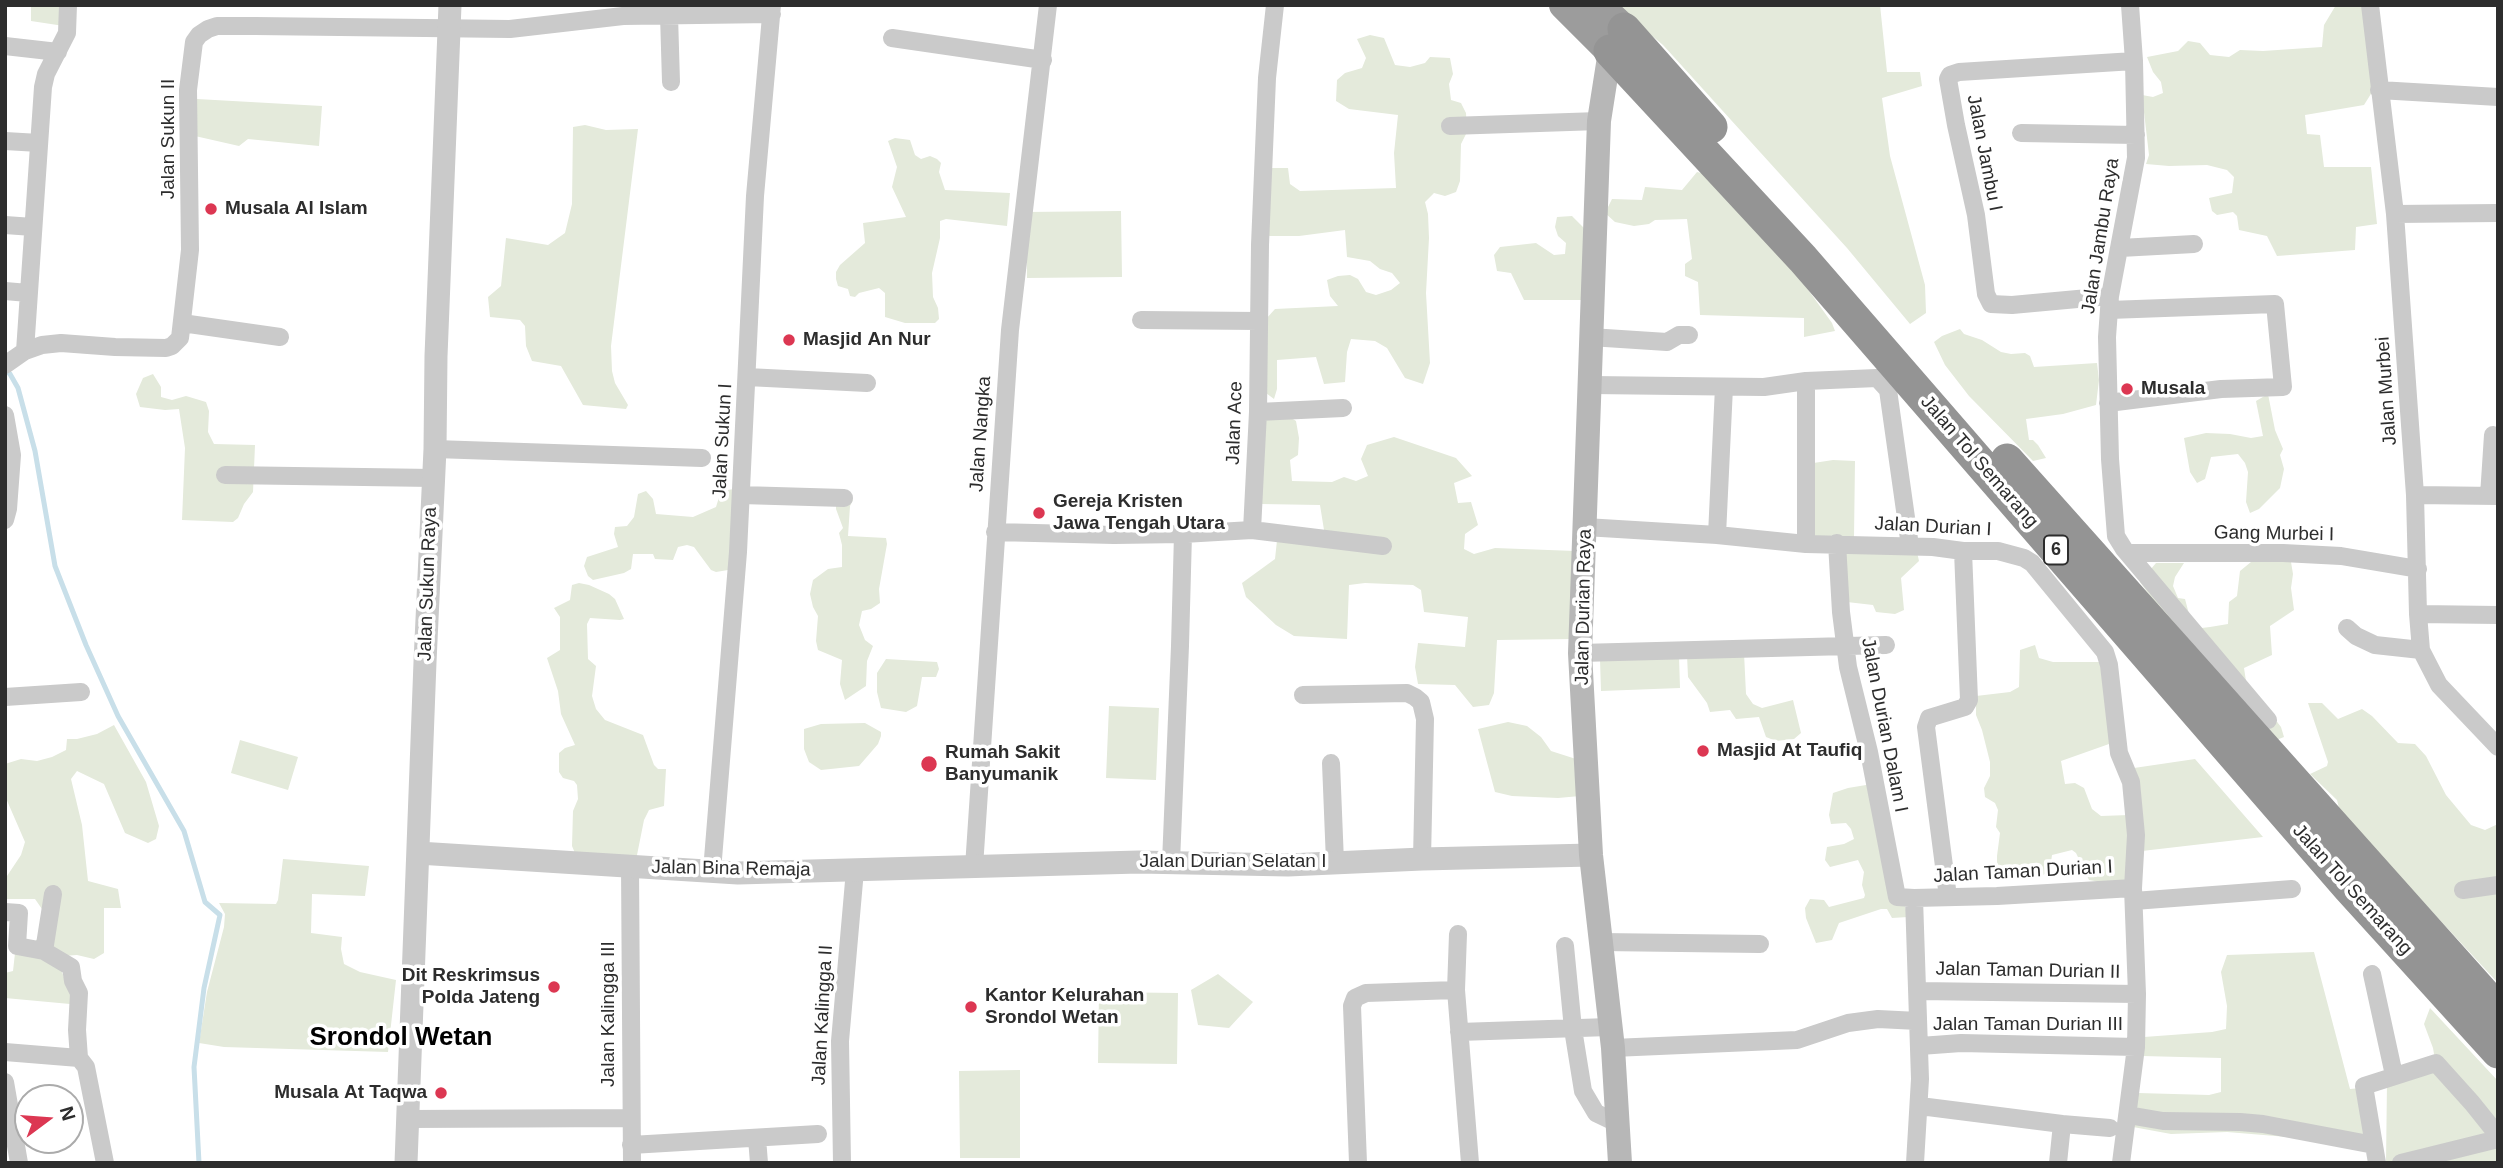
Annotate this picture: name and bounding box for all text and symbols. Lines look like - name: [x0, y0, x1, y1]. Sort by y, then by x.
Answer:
- street label: Jalan Sukun II: [158, 79, 180, 199]
- street label: Jalan Jambu I: [1962, 93, 2006, 213]
- street label: Jalan Jambu Raya: [2077, 157, 2125, 315]
- place label: Musala Al Islam: [225, 198, 368, 220]
- marker: Musala Al Islam: [203, 201, 219, 217]
- place label: Masjid An Nur: [803, 329, 931, 351]
- marker: Masjid An Nur: [781, 332, 797, 348]
- street label: Jalan Murbei: [2372, 336, 2402, 446]
- street label: Jalan Nangka: [966, 375, 996, 493]
- place label: Musala: [2141, 378, 2205, 400]
- street label: Jalan Ace: [1222, 381, 1248, 465]
- marker: Musala: [2119, 381, 2135, 397]
- street label: Jalan Sukun I: [709, 383, 737, 499]
- street label: Jalan Tol Semarang: [1915, 391, 2043, 533]
- place label: Gereja Kristen Jawa Tengah Utara: [1053, 491, 1225, 535]
- marker: Gereja Kristen Jawa Tengah Utara: [1031, 505, 1047, 521]
- street label: Jalan Sukun Raya: [414, 507, 442, 661]
- street label: Jalan Durian I: [1874, 513, 1992, 541]
- street label: Gang Murbei I: [2214, 522, 2334, 546]
- street label: Jalan Durian Raya: [1571, 529, 1597, 685]
- road number: 6: [2044, 536, 2068, 564]
- street label: Jalan Durian Dalam I: [1856, 636, 1912, 814]
- place label: Masjid At Taufiq: [1717, 740, 1862, 762]
- place label: Rumah Sakit Banyumanik: [945, 742, 1060, 786]
- marker: Masjid At Taufiq: [1695, 743, 1711, 759]
- marker: Rumah Sakit Banyumanik: [919, 754, 939, 774]
- street label: Jalan Tol Semarang: [2287, 820, 2417, 960]
- street label: Jalan Durian Selatan I: [1140, 851, 1326, 873]
- street label: Jalan Bina Remaja: [651, 856, 811, 882]
- street label: Jalan Taman Durian I: [1933, 856, 2113, 888]
- street label: Jalan Kalingga III: [598, 941, 620, 1087]
- street label: Jalan Kalingga II: [808, 944, 838, 1086]
- street label: Jalan Taman Durian II: [1935, 958, 2121, 984]
- place label: Dit Reskrimsus Polda Jateng: [402, 965, 540, 1009]
- marker: Dit Reskrimsus Polda Jateng: [546, 979, 562, 995]
- place label: Kantor Kelurahan Srondol Wetan: [985, 985, 1144, 1029]
- marker: Kantor Kelurahan Srondol Wetan: [963, 999, 979, 1015]
- street label: Jalan Taman Durian III: [1933, 1014, 2123, 1036]
- district label: Srondol Wetan: [310, 1022, 492, 1054]
- place label: Musala At Taqwa: [274, 1082, 427, 1104]
- north arrow: [14, 1084, 84, 1154]
- marker: Musala At Taqwa: [433, 1085, 449, 1101]
- text: N: [56, 1104, 80, 1123]

